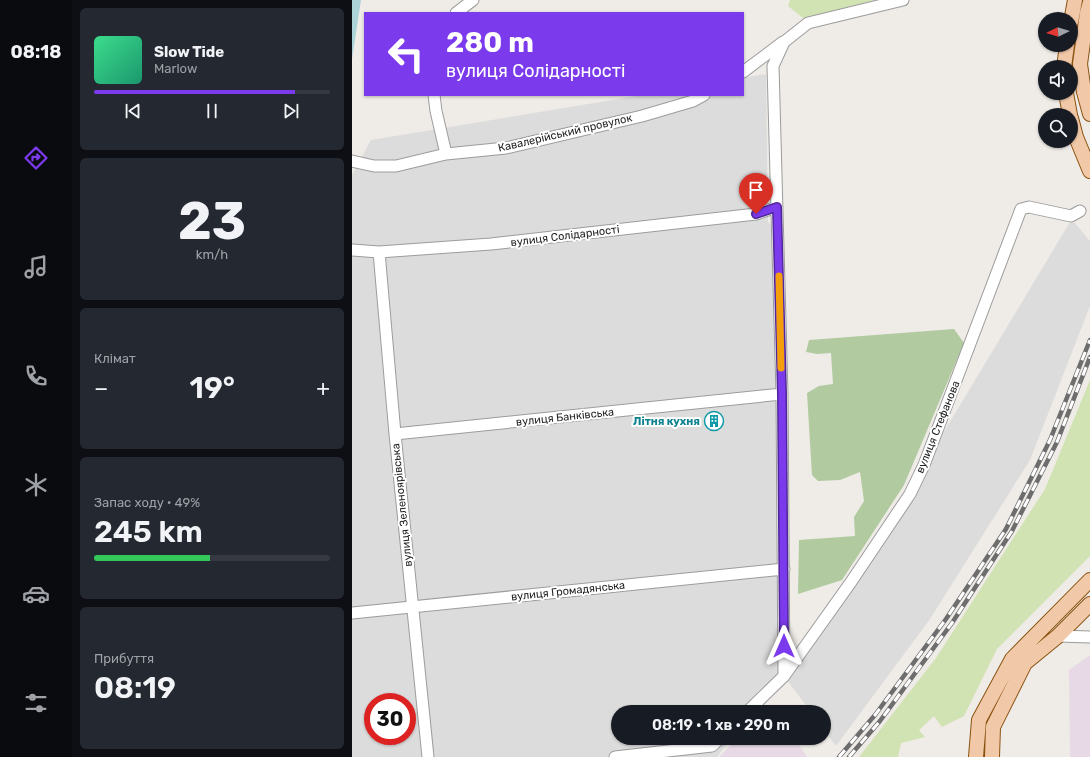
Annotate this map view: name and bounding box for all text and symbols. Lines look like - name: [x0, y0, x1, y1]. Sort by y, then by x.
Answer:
- north arrow: [1038, 12, 1078, 52]
- map controls: [1038, 12, 1078, 148]
- text: 280 m: [446, 26, 534, 59]
- icon: left: [380, 28, 432, 80]
- text: 08:18: [11, 41, 61, 63]
- text: Slow Tide: [154, 43, 224, 61]
- text: вулиця Солідарності: [446, 60, 625, 82]
- button: sound: [1038, 60, 1078, 100]
- text: Marlow: [154, 61, 197, 76]
- icon: previous: [122, 100, 144, 122]
- icon: pause: [201, 100, 223, 122]
- icon: next: [280, 100, 302, 122]
- button: search: [1038, 108, 1078, 148]
- street label: Кавалерійський провулок: [497, 111, 633, 155]
- icon: directions: [22, 144, 50, 172]
- pin: [739, 173, 773, 214]
- icon: arrive: [745, 179, 767, 201]
- text: 23: [178, 190, 246, 252]
- street label: вулиця Солідарності: [510, 223, 620, 249]
- text: km/h: [196, 247, 228, 262]
- icon: music: [22, 253, 50, 281]
- text: Клімат: [94, 351, 136, 366]
- icon: phone: [22, 362, 50, 390]
- text: 19°: [190, 370, 235, 406]
- text: −: [94, 375, 108, 402]
- text: +: [316, 375, 330, 402]
- street label: вулиця Стефанова: [913, 379, 963, 475]
- street label: вулиця Банківська: [515, 405, 615, 429]
- building icon: Літня кухня: [703, 410, 725, 432]
- place label: Літня кухня: [633, 415, 700, 428]
- street label: вулиця Зеленоярівська: [389, 443, 415, 567]
- icon: climate: [22, 471, 50, 499]
- text: Запас ходу · 49%: [94, 495, 200, 510]
- text: 245 km: [94, 514, 203, 550]
- street label: вулиця Громадянська: [510, 579, 626, 603]
- icon: car: [22, 580, 50, 608]
- position arrow: [763, 625, 805, 667]
- text: Прибуття: [94, 651, 154, 666]
- text: 08:19: [94, 670, 176, 706]
- icon: filters: [22, 689, 50, 717]
- speed limit sign: 30: [364, 693, 416, 745]
- text: 08:19 · 1 хв · 290 m: [652, 716, 790, 734]

